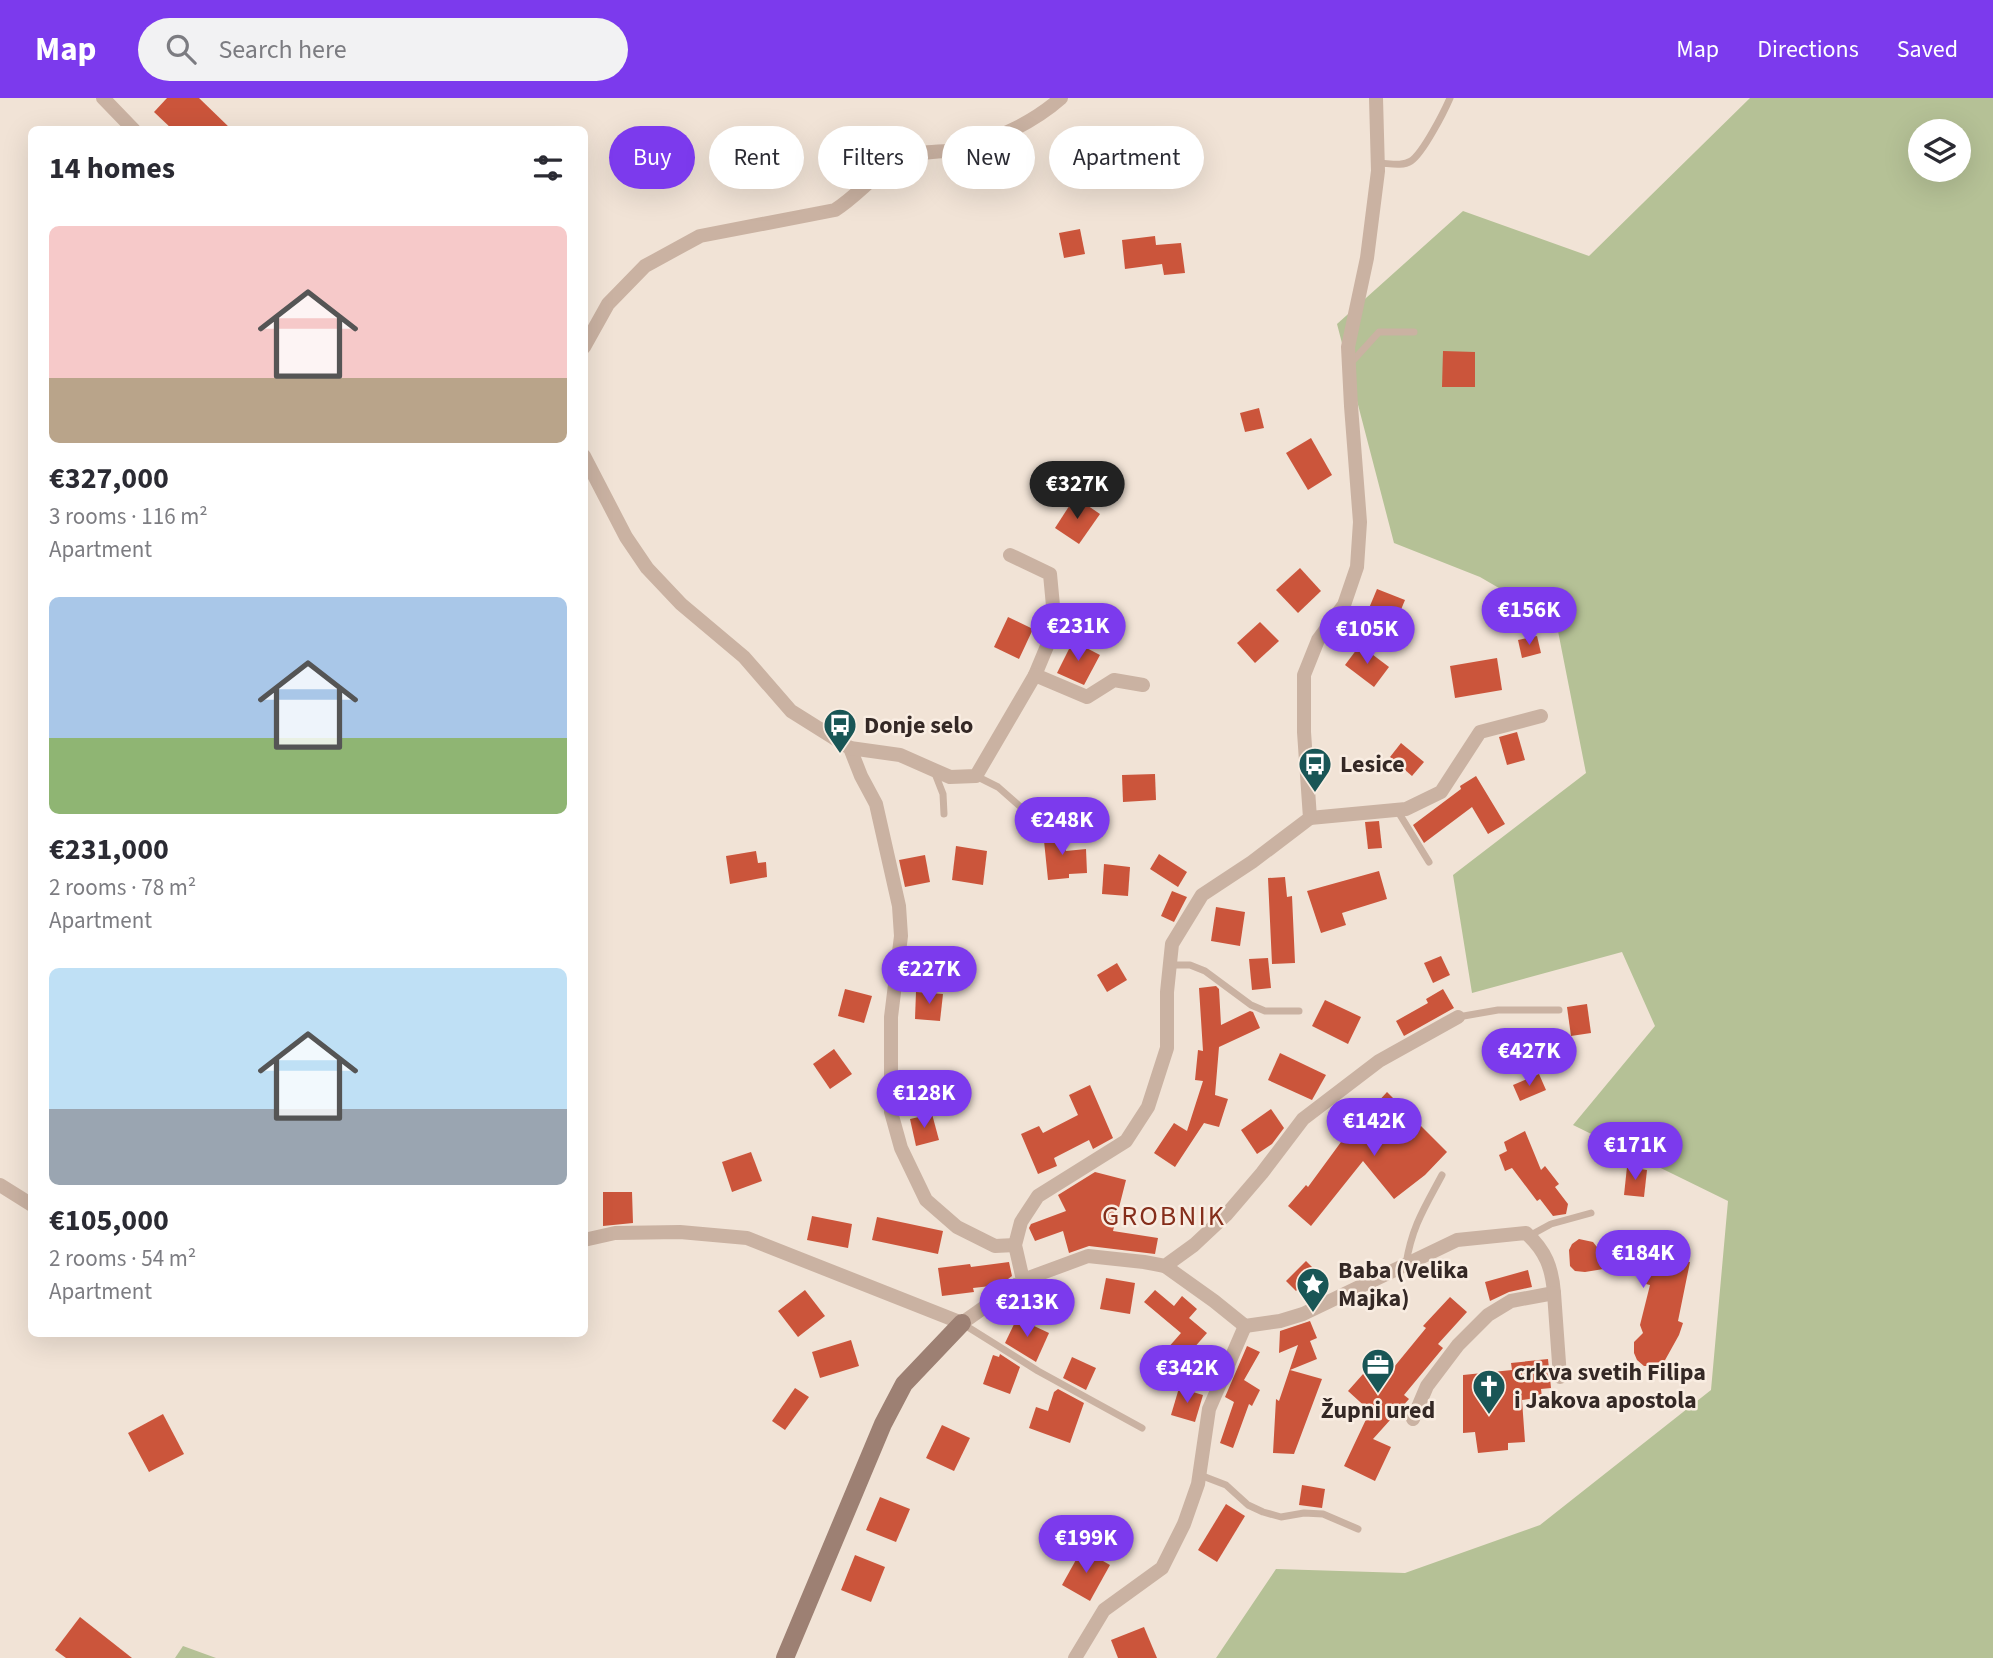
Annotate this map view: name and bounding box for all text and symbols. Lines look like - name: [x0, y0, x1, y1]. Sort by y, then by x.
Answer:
- search box: [138, 18, 628, 81]
- text: Map: [35, 26, 96, 73]
- icon: search: [162, 30, 200, 68]
- text: Search here: [218, 31, 347, 68]
- text: Map: [1676, 32, 1719, 67]
- text: Directions: [1757, 32, 1859, 67]
- text: Saved: [1897, 32, 1958, 67]
- map controls: [1908, 119, 1971, 182]
- button: layers: [1908, 119, 1971, 182]
- chip: Buy: [609, 126, 695, 189]
- chip: Rent: [709, 126, 804, 189]
- chip: Filters: [818, 126, 928, 189]
- chip: New: [942, 126, 1035, 189]
- chip: Apartment: [1049, 126, 1204, 189]
- text: 14 homes: [49, 147, 175, 190]
- icon: filters: [529, 149, 567, 187]
- icon: home: [245, 271, 371, 397]
- text: €327,000: [49, 457, 169, 500]
- pin: €327K: [1028, 462, 1126, 521]
- text: €327K: [1046, 467, 1108, 500]
- text: 3 rooms · 116 m²: [49, 500, 208, 533]
- text: Apartment: [49, 533, 152, 566]
- pin: €156K: [1480, 588, 1578, 647]
- text: €156K: [1498, 593, 1560, 626]
- pin: €231K: [1029, 603, 1127, 663]
- pin: €105K: [1318, 606, 1416, 666]
- text: €231K: [1047, 609, 1109, 642]
- text: €105K: [1336, 612, 1398, 645]
- icon: home: [245, 642, 371, 768]
- bus stop icon: Donje selo: [821, 706, 859, 755]
- place label: Donje selo: [864, 708, 973, 743]
- bus stop icon: Lesice: [1296, 745, 1334, 794]
- place label: Lesice: [1340, 747, 1405, 782]
- pin: €248K: [1013, 798, 1111, 857]
- text: €248K: [1031, 803, 1093, 836]
- text: €231,000: [49, 828, 169, 871]
- text: 2 rooms · 78 m²: [49, 871, 196, 904]
- text: Apartment: [49, 904, 152, 937]
- pin: €227K: [880, 946, 978, 1006]
- text: €227K: [898, 952, 960, 985]
- icon: home: [245, 1013, 371, 1139]
- pin: €427K: [1480, 1028, 1578, 1088]
- text: €427K: [1498, 1034, 1560, 1067]
- pin: €128K: [875, 1070, 973, 1130]
- text: €128K: [893, 1076, 955, 1109]
- pin: €142K: [1325, 1098, 1423, 1158]
- text: €142K: [1343, 1104, 1405, 1137]
- pin: €171K: [1586, 1122, 1684, 1182]
- text: €171K: [1604, 1128, 1666, 1161]
- district label: GROBNIK: [1102, 1196, 1226, 1236]
- text: €105,000: [49, 1199, 169, 1242]
- pin: €184K: [1594, 1230, 1692, 1290]
- text: €184K: [1612, 1236, 1674, 1269]
- text: 2 rooms · 54 m²: [49, 1242, 196, 1275]
- place label: Baba (Velika Majka): [1338, 1253, 1469, 1316]
- place icon: Baba (Velika Majka): [1294, 1265, 1332, 1314]
- text: Apartment: [49, 1275, 152, 1308]
- pin: €213K: [978, 1280, 1076, 1339]
- text: €213K: [996, 1285, 1058, 1318]
- pin: €342K: [1138, 1346, 1236, 1405]
- office icon: Župni ured: [1359, 1346, 1397, 1395]
- text: €342K: [1156, 1351, 1218, 1384]
- place label: crkva svetih Filipa i Jakova apostola: [1514, 1355, 1706, 1418]
- church icon: crkva svetih Filipa i Jakova apostola: [1470, 1367, 1508, 1416]
- place label: Župni ured: [1321, 1393, 1435, 1428]
- pin: €199K: [1037, 1516, 1135, 1575]
- text: €199K: [1055, 1521, 1117, 1554]

